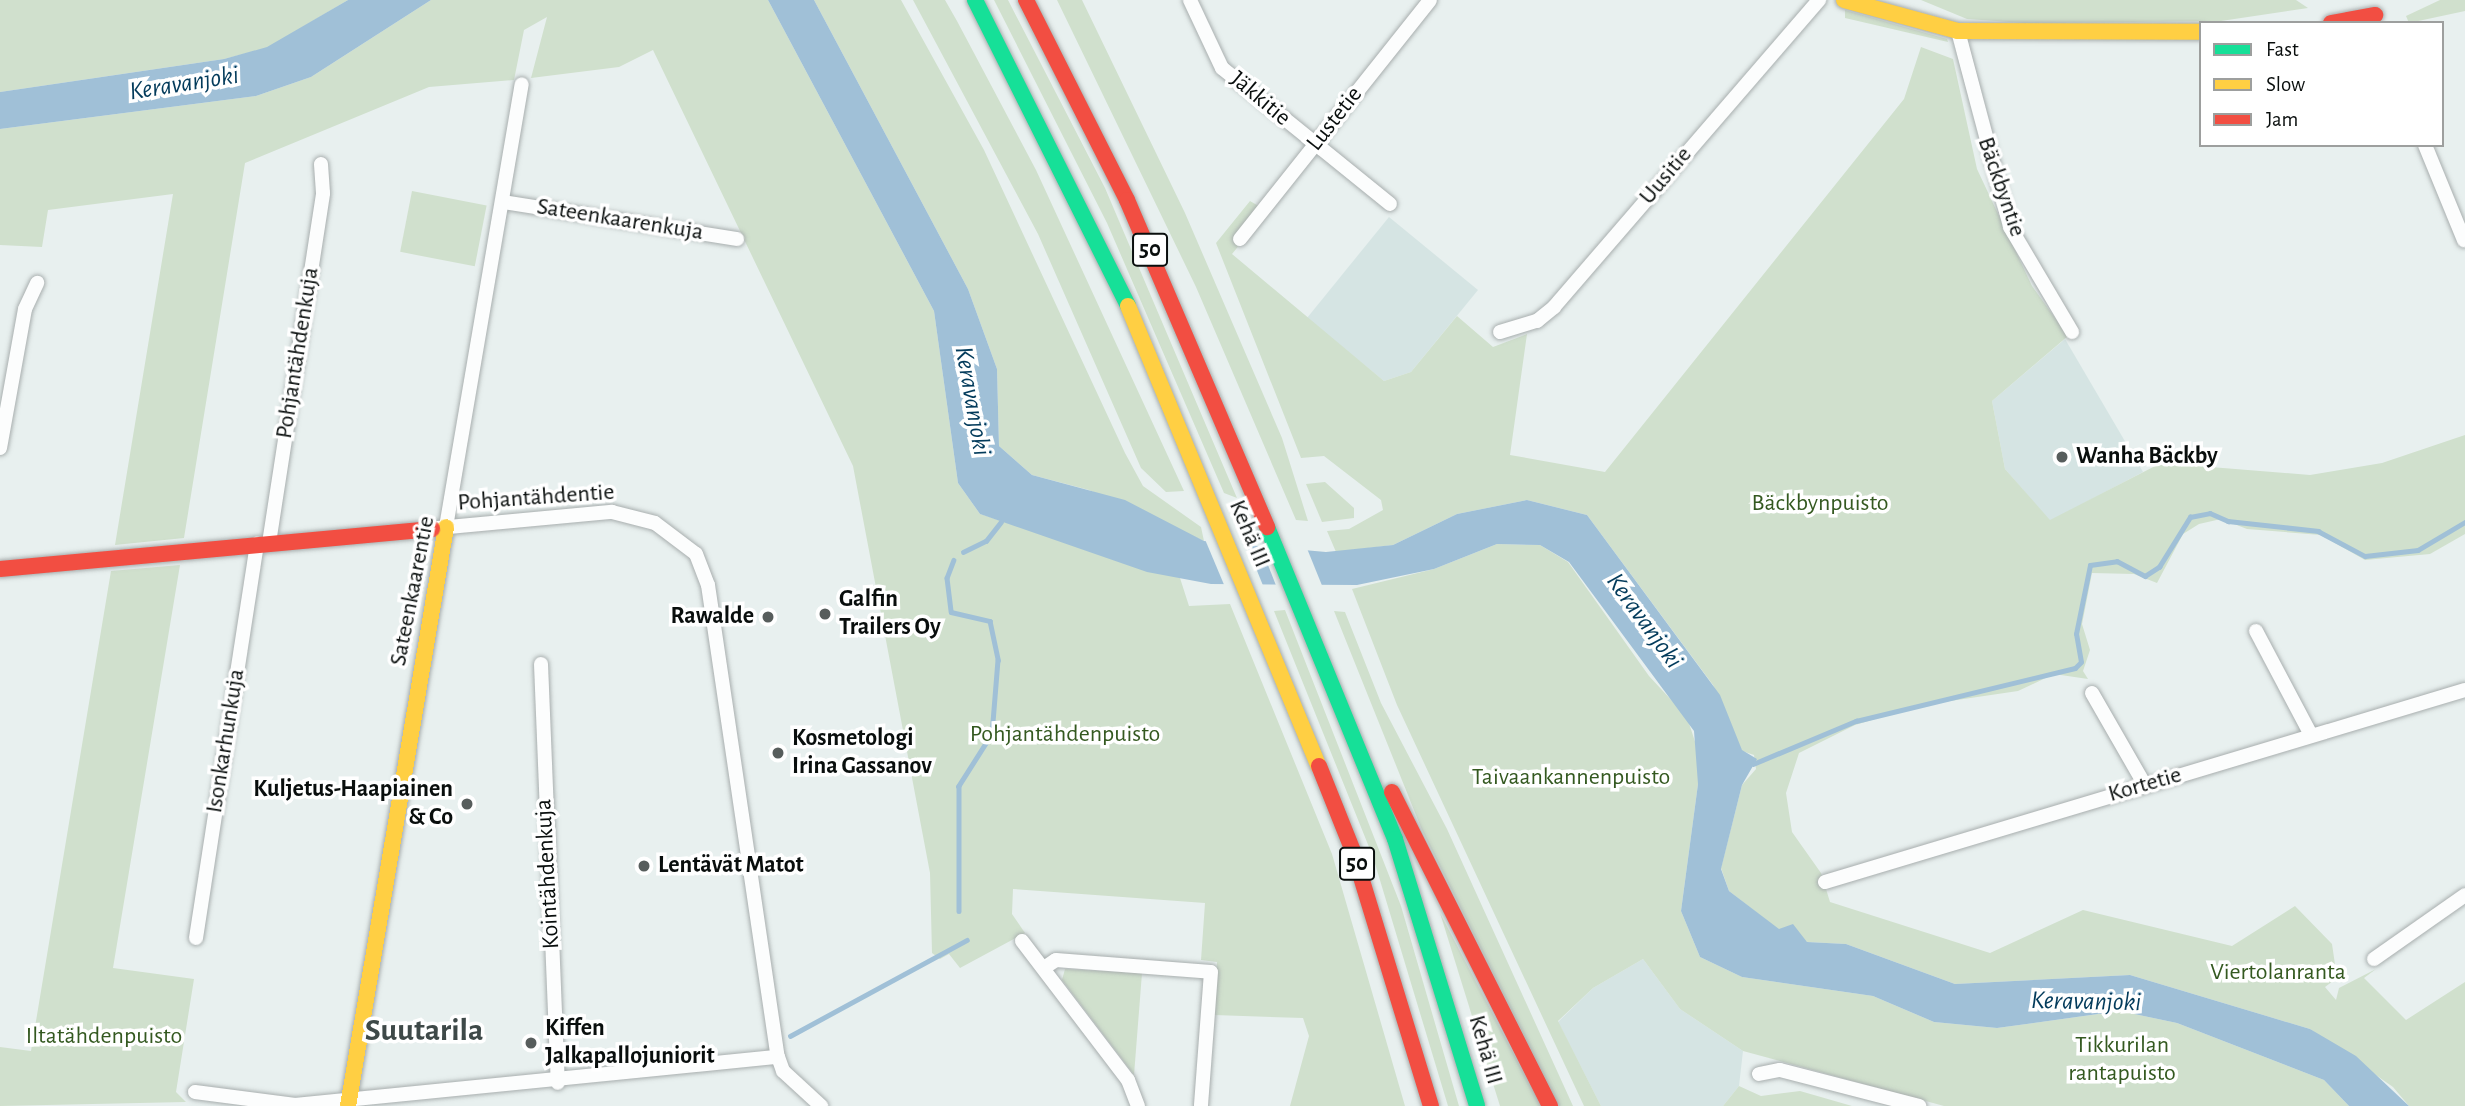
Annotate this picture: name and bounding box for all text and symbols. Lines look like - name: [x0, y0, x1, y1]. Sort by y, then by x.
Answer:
- legend: [2199, 21, 2444, 147]
- text: Fast: [2266, 39, 2299, 60]
- water label: Keravanjoki: [127, 60, 241, 108]
- street label: Jäkkitie: [1224, 65, 1296, 133]
- text: Slow: [2266, 74, 2305, 95]
- street label: Lustetie: [1301, 81, 1369, 157]
- text: Jam: [2266, 109, 2298, 130]
- street label: Bäckbyntie: [1971, 133, 2031, 241]
- street label: Uusitie: [1634, 141, 1698, 211]
- street label: Sateenkaarenkuja: [535, 193, 705, 247]
- road number: 50: [1131, 230, 1169, 270]
- street label: Pohjantähdenkuja: [270, 265, 326, 441]
- water label: Keravanjoki: [947, 344, 997, 458]
- place label: Wanha Bäckby: [2076, 443, 2218, 471]
- marker: Wanha Bäckby: [2054, 449, 2070, 465]
- street label: Pohjantähdentie: [457, 478, 615, 518]
- park label: Bäckbynpuisto: [1751, 490, 1889, 518]
- street label: Kehä III: [1222, 496, 1276, 572]
- street label: Sateenkaarentie: [384, 514, 442, 668]
- water label: Keravanjoki: [1599, 567, 1689, 675]
- place label: Galfin Trailers Oy: [839, 586, 941, 642]
- place label: Rawalde: [670, 603, 754, 631]
- marker: Galfin Trailers Oy: [817, 606, 833, 622]
- marker: Rawalde: [760, 609, 776, 625]
- street label: Isonkarhunkuja: [200, 667, 252, 815]
- park label: Pohjantähdenpuisto: [970, 721, 1160, 749]
- place label: Kosmetologi Irina Gassanov: [792, 725, 932, 781]
- marker: Kosmetologi Irina Gassanov: [770, 745, 786, 761]
- street label: Kortetie: [2105, 761, 2185, 809]
- park label: Taivaankannenpuisto: [1472, 764, 1670, 792]
- place label: Kuljetus-Haapiainen & Co: [253, 776, 453, 832]
- marker: Kuljetus-Haapiainen & Co: [459, 796, 475, 812]
- street label: Kointähdenkuja: [530, 798, 566, 950]
- road number: 50: [1338, 844, 1376, 884]
- place label: Lentävät Matot: [658, 852, 804, 880]
- marker: Lentävät Matot: [636, 858, 652, 874]
- park label: Viertolanranta: [2210, 959, 2346, 987]
- water label: Keravanjoki: [2031, 985, 2141, 1019]
- district label: Suutarila: [365, 1011, 483, 1049]
- street label: Kehä III: [1461, 1012, 1509, 1088]
- place label: Kiffen Jalkapallojuniorit: [545, 1015, 715, 1071]
- park label: Iltatähdenpuisto: [26, 1023, 182, 1051]
- park label: Tikkurilan rantapuisto: [2068, 1032, 2176, 1088]
- marker: Kiffen Jalkapallojuniorit: [523, 1035, 539, 1051]

